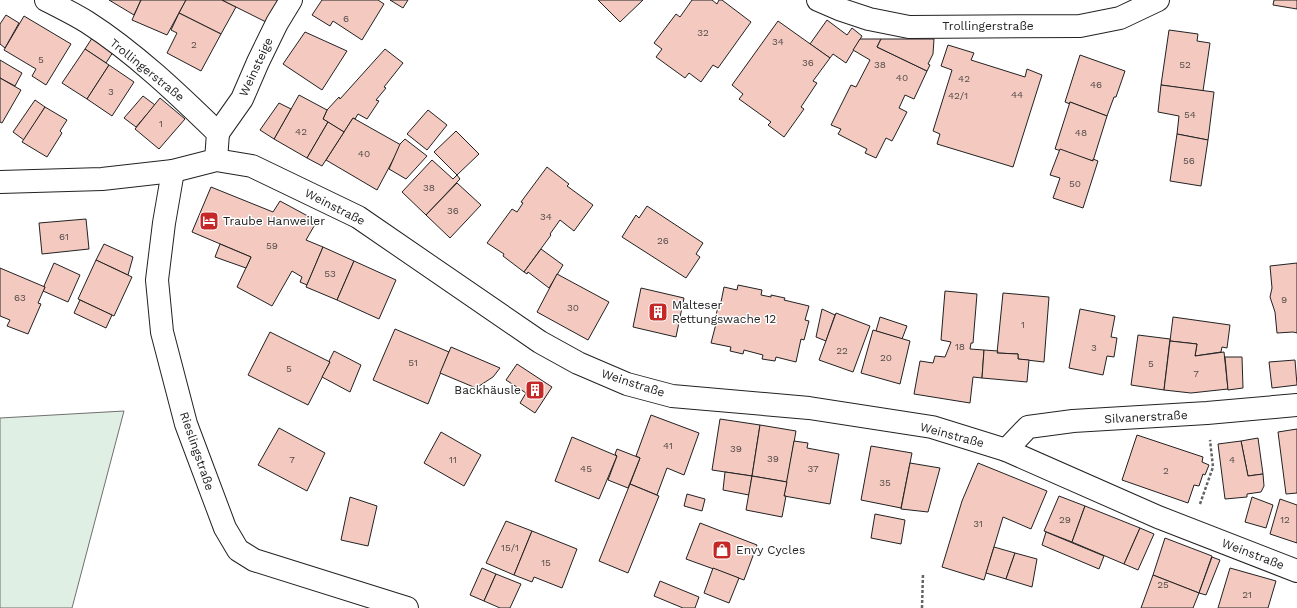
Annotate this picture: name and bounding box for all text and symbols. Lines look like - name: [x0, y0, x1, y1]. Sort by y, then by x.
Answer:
- house number: 6: [343, 13, 349, 24]
- street label: Trollingerstraße: [942, 19, 1034, 33]
- house number: 32: [697, 27, 709, 38]
- street label: Weinsteige: [236, 35, 276, 99]
- street label: Trollingerstraße: [107, 36, 187, 104]
- house number: 34: [772, 36, 784, 47]
- house number: 2: [191, 39, 197, 50]
- house number: 5: [38, 54, 44, 65]
- house number: 36: [802, 57, 814, 68]
- house number: 38: [874, 59, 886, 70]
- house number: 52: [1179, 59, 1191, 70]
- house number: 40: [896, 72, 908, 83]
- house number: 42: [958, 73, 970, 84]
- house number: 46: [1090, 79, 1102, 90]
- house number: 3: [108, 86, 114, 97]
- house number: 44: [1011, 89, 1023, 100]
- house number: 42/1: [948, 90, 968, 101]
- house number: 54: [1184, 109, 1196, 120]
- house number: 1: [159, 118, 163, 129]
- house number: 42: [295, 126, 307, 137]
- house number: 48: [1075, 127, 1087, 138]
- house number: 40: [358, 148, 370, 159]
- house number: 56: [1183, 155, 1195, 166]
- house number: 50: [1069, 178, 1081, 189]
- house number: 38: [423, 182, 435, 193]
- street label: Weinstraße: [302, 186, 368, 228]
- house number: 36: [447, 205, 459, 216]
- hotel icon: Traube Hanweiler: [198, 210, 220, 232]
- house number: 34: [540, 211, 552, 222]
- place label: Traube Hanweiler: [223, 214, 325, 228]
- house number: 61: [59, 231, 69, 242]
- house number: 26: [657, 235, 669, 246]
- house number: 59: [266, 240, 278, 251]
- house number: 53: [324, 268, 336, 279]
- house number: 63: [14, 292, 26, 303]
- house number: 9: [1281, 294, 1287, 305]
- place label: Malteser Rettungswache 12: [672, 298, 776, 326]
- building icon: Malteser Rettungswache 12: [647, 301, 669, 323]
- house number: 30: [567, 302, 579, 313]
- house number: 1: [1021, 319, 1025, 330]
- house number: 18: [955, 341, 965, 352]
- house number: 3: [1091, 342, 1097, 353]
- house number: 22: [836, 345, 848, 356]
- house number: 20: [880, 352, 892, 363]
- house number: 51: [408, 357, 418, 368]
- house number: 5: [1148, 358, 1154, 369]
- house number: 5: [286, 363, 292, 374]
- street label: Weinstraße: [600, 366, 667, 400]
- house number: 7: [1193, 368, 1199, 379]
- building icon: Backhäusle: [524, 379, 546, 401]
- place label: Backhäusle: [454, 383, 521, 397]
- street label: Silvanerstraße: [1104, 408, 1188, 426]
- street label: Rieslingstraße: [177, 410, 217, 492]
- street label: Weinstraße: [918, 420, 986, 450]
- house number: 41: [663, 440, 673, 451]
- house number: 39: [730, 443, 742, 454]
- house number: 39: [767, 453, 779, 464]
- house number: 7: [289, 454, 295, 465]
- house number: 11: [449, 454, 457, 465]
- house number: 4: [1229, 454, 1235, 465]
- house number: 45: [580, 463, 592, 474]
- house number: 37: [807, 463, 819, 474]
- house number: 2: [1163, 465, 1169, 476]
- house number: 35: [879, 477, 891, 488]
- house number: 29: [1059, 514, 1071, 525]
- house number: 12: [1280, 514, 1290, 525]
- house number: 31: [973, 518, 983, 529]
- street label: Weinstraße: [1220, 536, 1286, 572]
- shop icon: Envy Cycles: [711, 539, 733, 561]
- house number: 15/1: [501, 542, 519, 553]
- place label: Envy Cycles: [736, 543, 805, 557]
- house number: 15: [541, 557, 551, 568]
- house number: 25: [1157, 579, 1169, 590]
- house number: 21: [1242, 589, 1252, 600]

